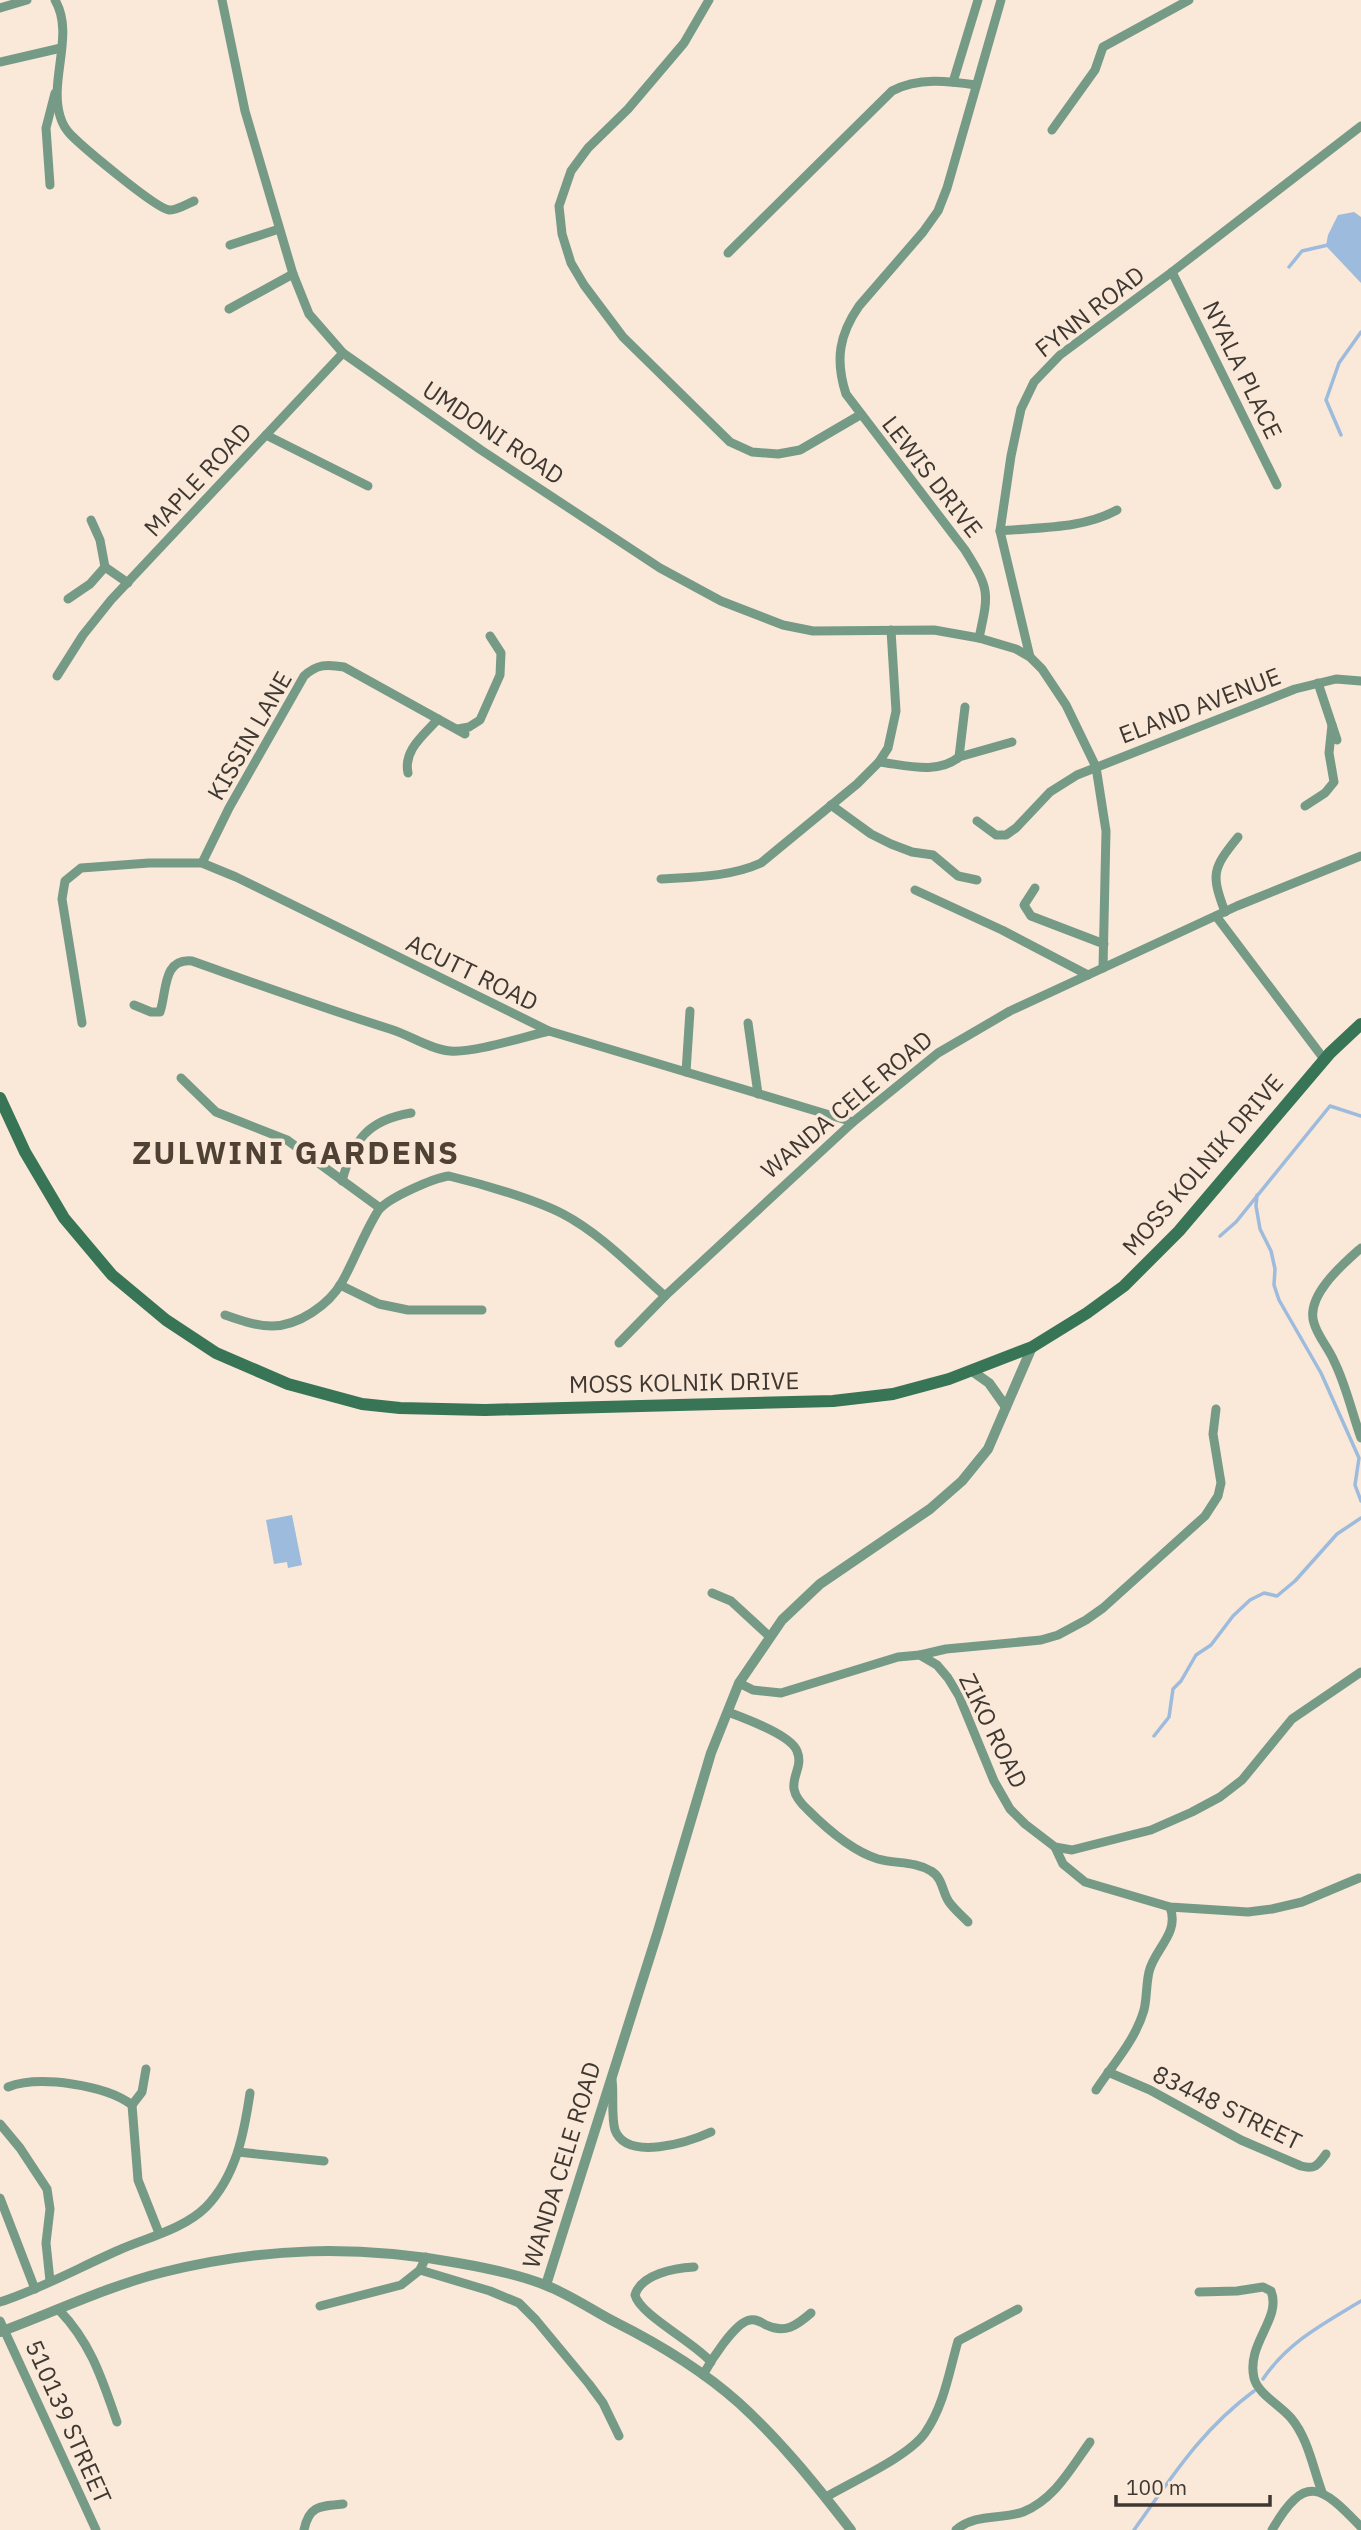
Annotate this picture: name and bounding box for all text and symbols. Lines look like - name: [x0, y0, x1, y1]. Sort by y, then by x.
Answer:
- street label: FYNN ROAD: [1028, 258, 1151, 364]
- street label: NYALA PLACE: [1196, 295, 1290, 444]
- street label: UMDONI ROAD: [416, 373, 571, 491]
- street label: LEWIS DRIVE: [875, 409, 990, 544]
- street label: MAPLE ROAD: [136, 416, 258, 543]
- street label: ELAND AVENUE: [1114, 660, 1285, 751]
- street label: KISSIN LANE: [199, 665, 299, 806]
- street label: ACUTT ROAD: [401, 926, 544, 1018]
- street label: WANDA CELE ROAD: [754, 1023, 939, 1185]
- street label: MOSS KOLNIK DRIVE: [1115, 1067, 1290, 1262]
- district label: ZULWINI GARDENS: [132, 1131, 460, 1173]
- street label: MOSS KOLNIK DRIVE: [568, 1364, 800, 1400]
- street label: ZIKO ROAD: [952, 1668, 1035, 1793]
- street label: 83448 STREET: [1148, 2057, 1308, 2157]
- street label: WANDA CELE ROAD: [514, 2058, 608, 2272]
- street label: 510139 STREET: [18, 2334, 120, 2509]
- scale bar: [1116, 2464, 1270, 2508]
- text: 100 m: [1126, 2473, 1187, 2501]

